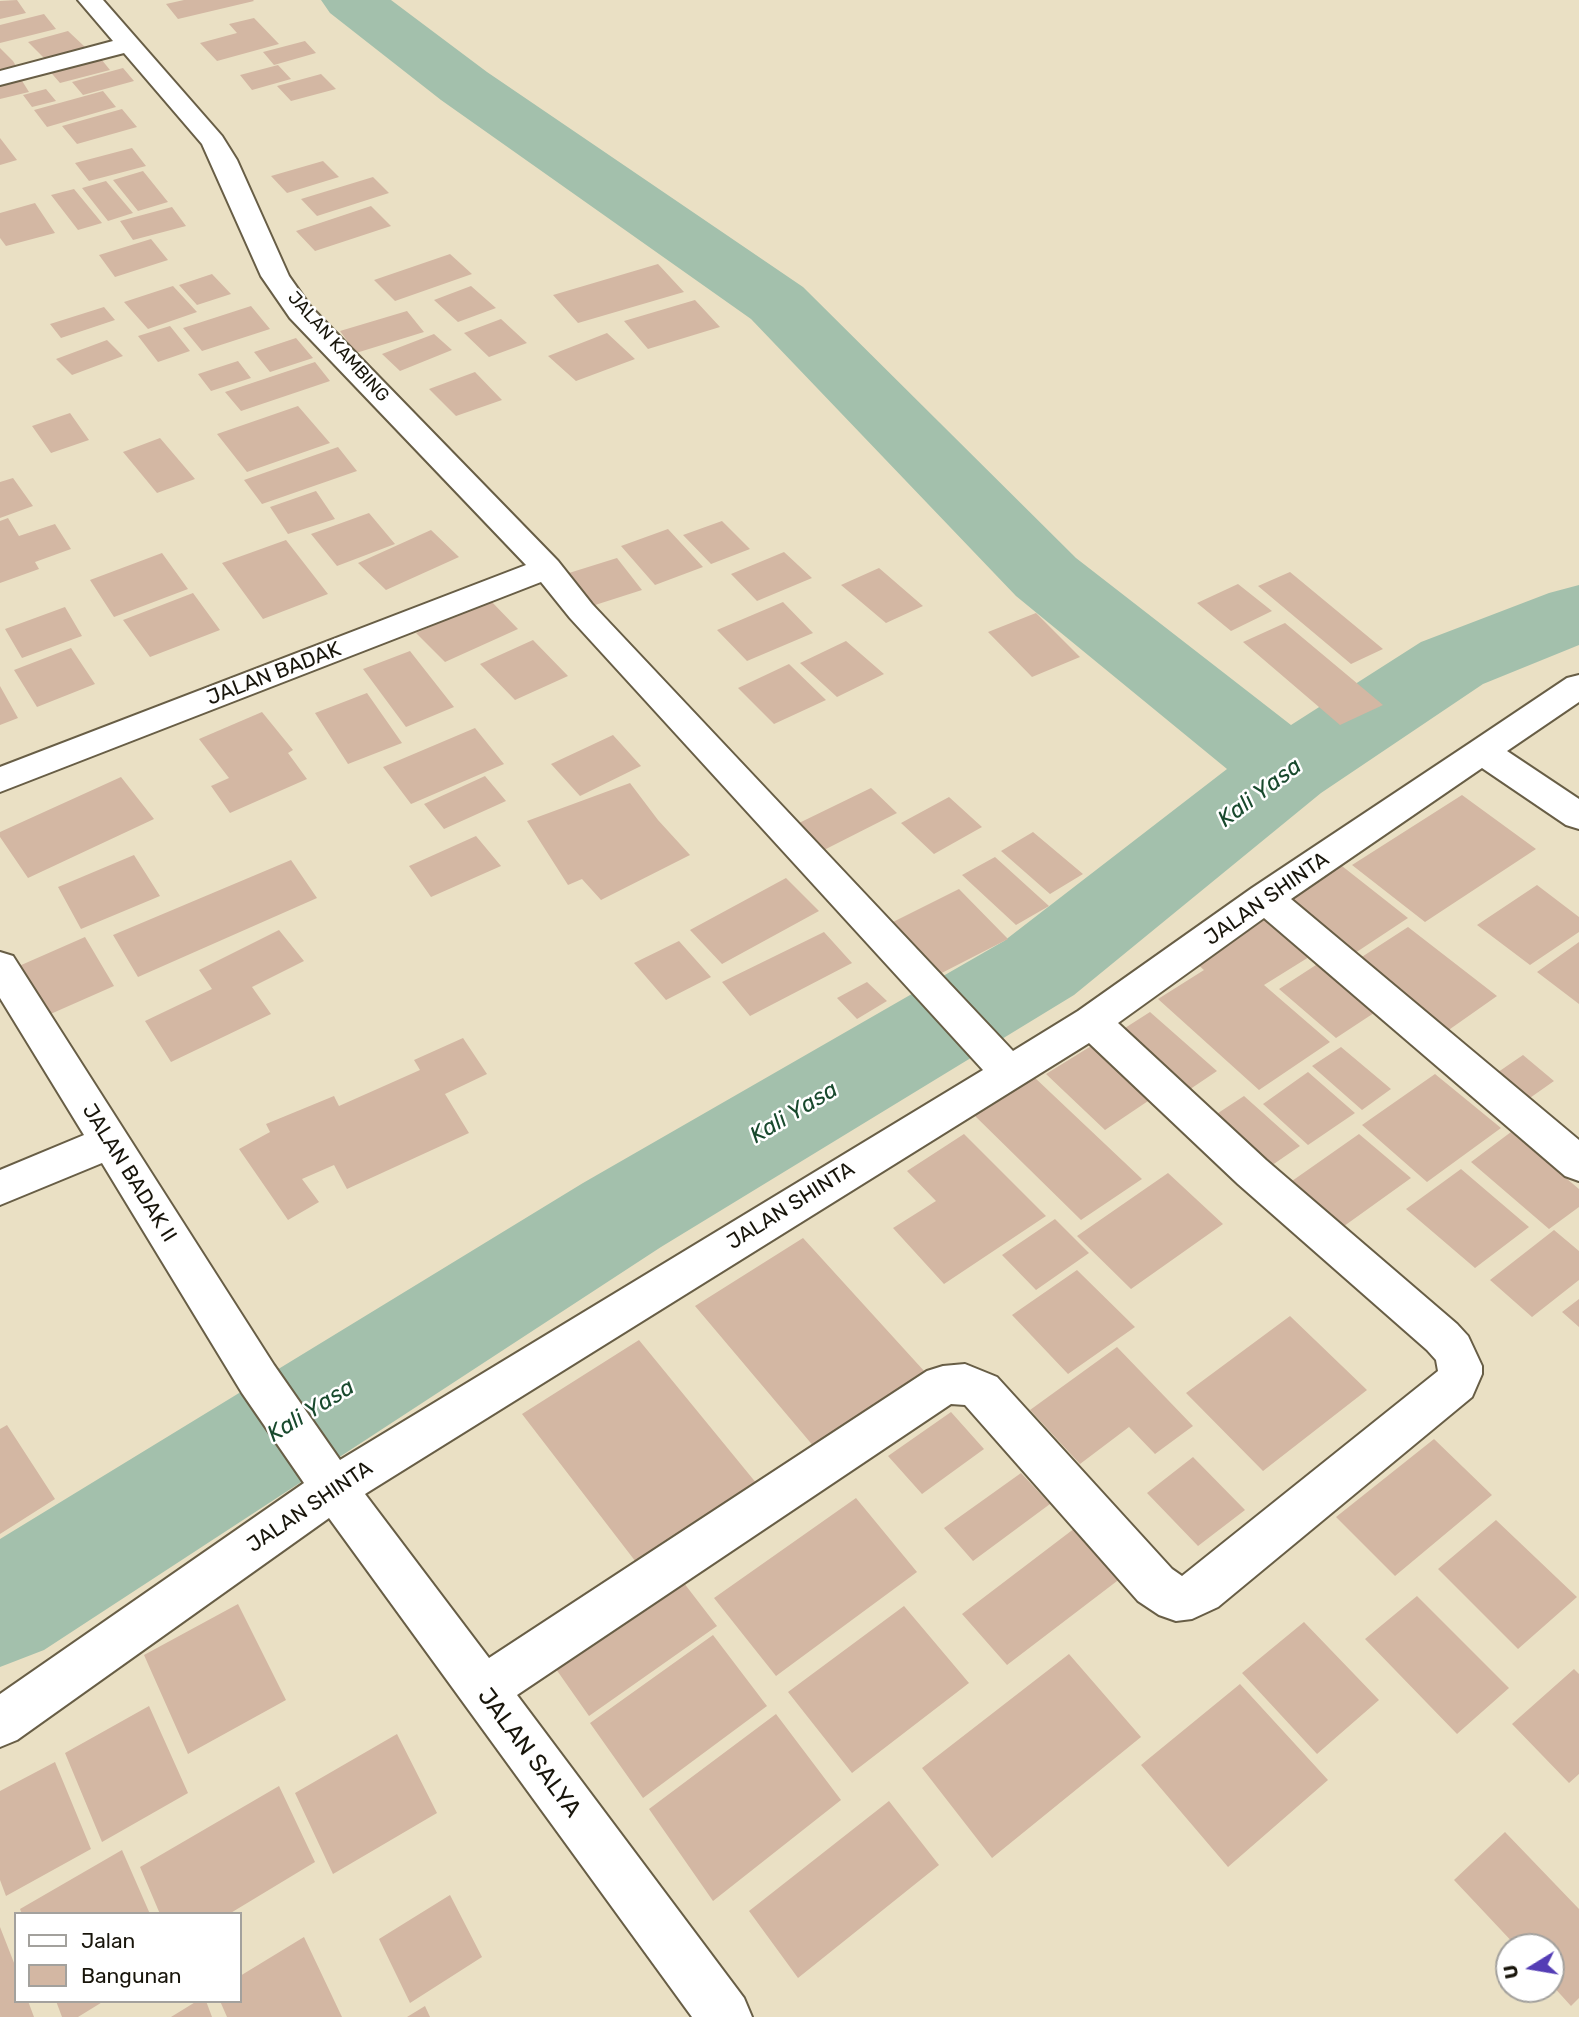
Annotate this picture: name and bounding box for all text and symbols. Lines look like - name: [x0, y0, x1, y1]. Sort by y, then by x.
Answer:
- street label: JALAN KAMBING: [283, 287, 393, 407]
- street label: JALAN BADAK: [203, 637, 345, 711]
- water label: Kali Yasa: [1213, 753, 1307, 833]
- street label: JALAN SHINTA: [1200, 847, 1334, 951]
- water label: Kali Yasa: [745, 1076, 843, 1150]
- street label: JALAN BADAK II: [76, 1099, 182, 1247]
- street label: JALAN SHINTA: [723, 1157, 859, 1255]
- water label: Kali Yasa: [262, 1373, 360, 1449]
- street label: JALAN SHINTA: [243, 1456, 377, 1558]
- street label: JALAN SALYA: [471, 1683, 587, 1823]
- legend: [14, 1912, 242, 2003]
- text: Jalan: [81, 1928, 135, 1953]
- north arrow: [1495, 1933, 1565, 2003]
- text: Bangunan: [81, 1963, 182, 1988]
- text: U: [1498, 1963, 1523, 1981]

